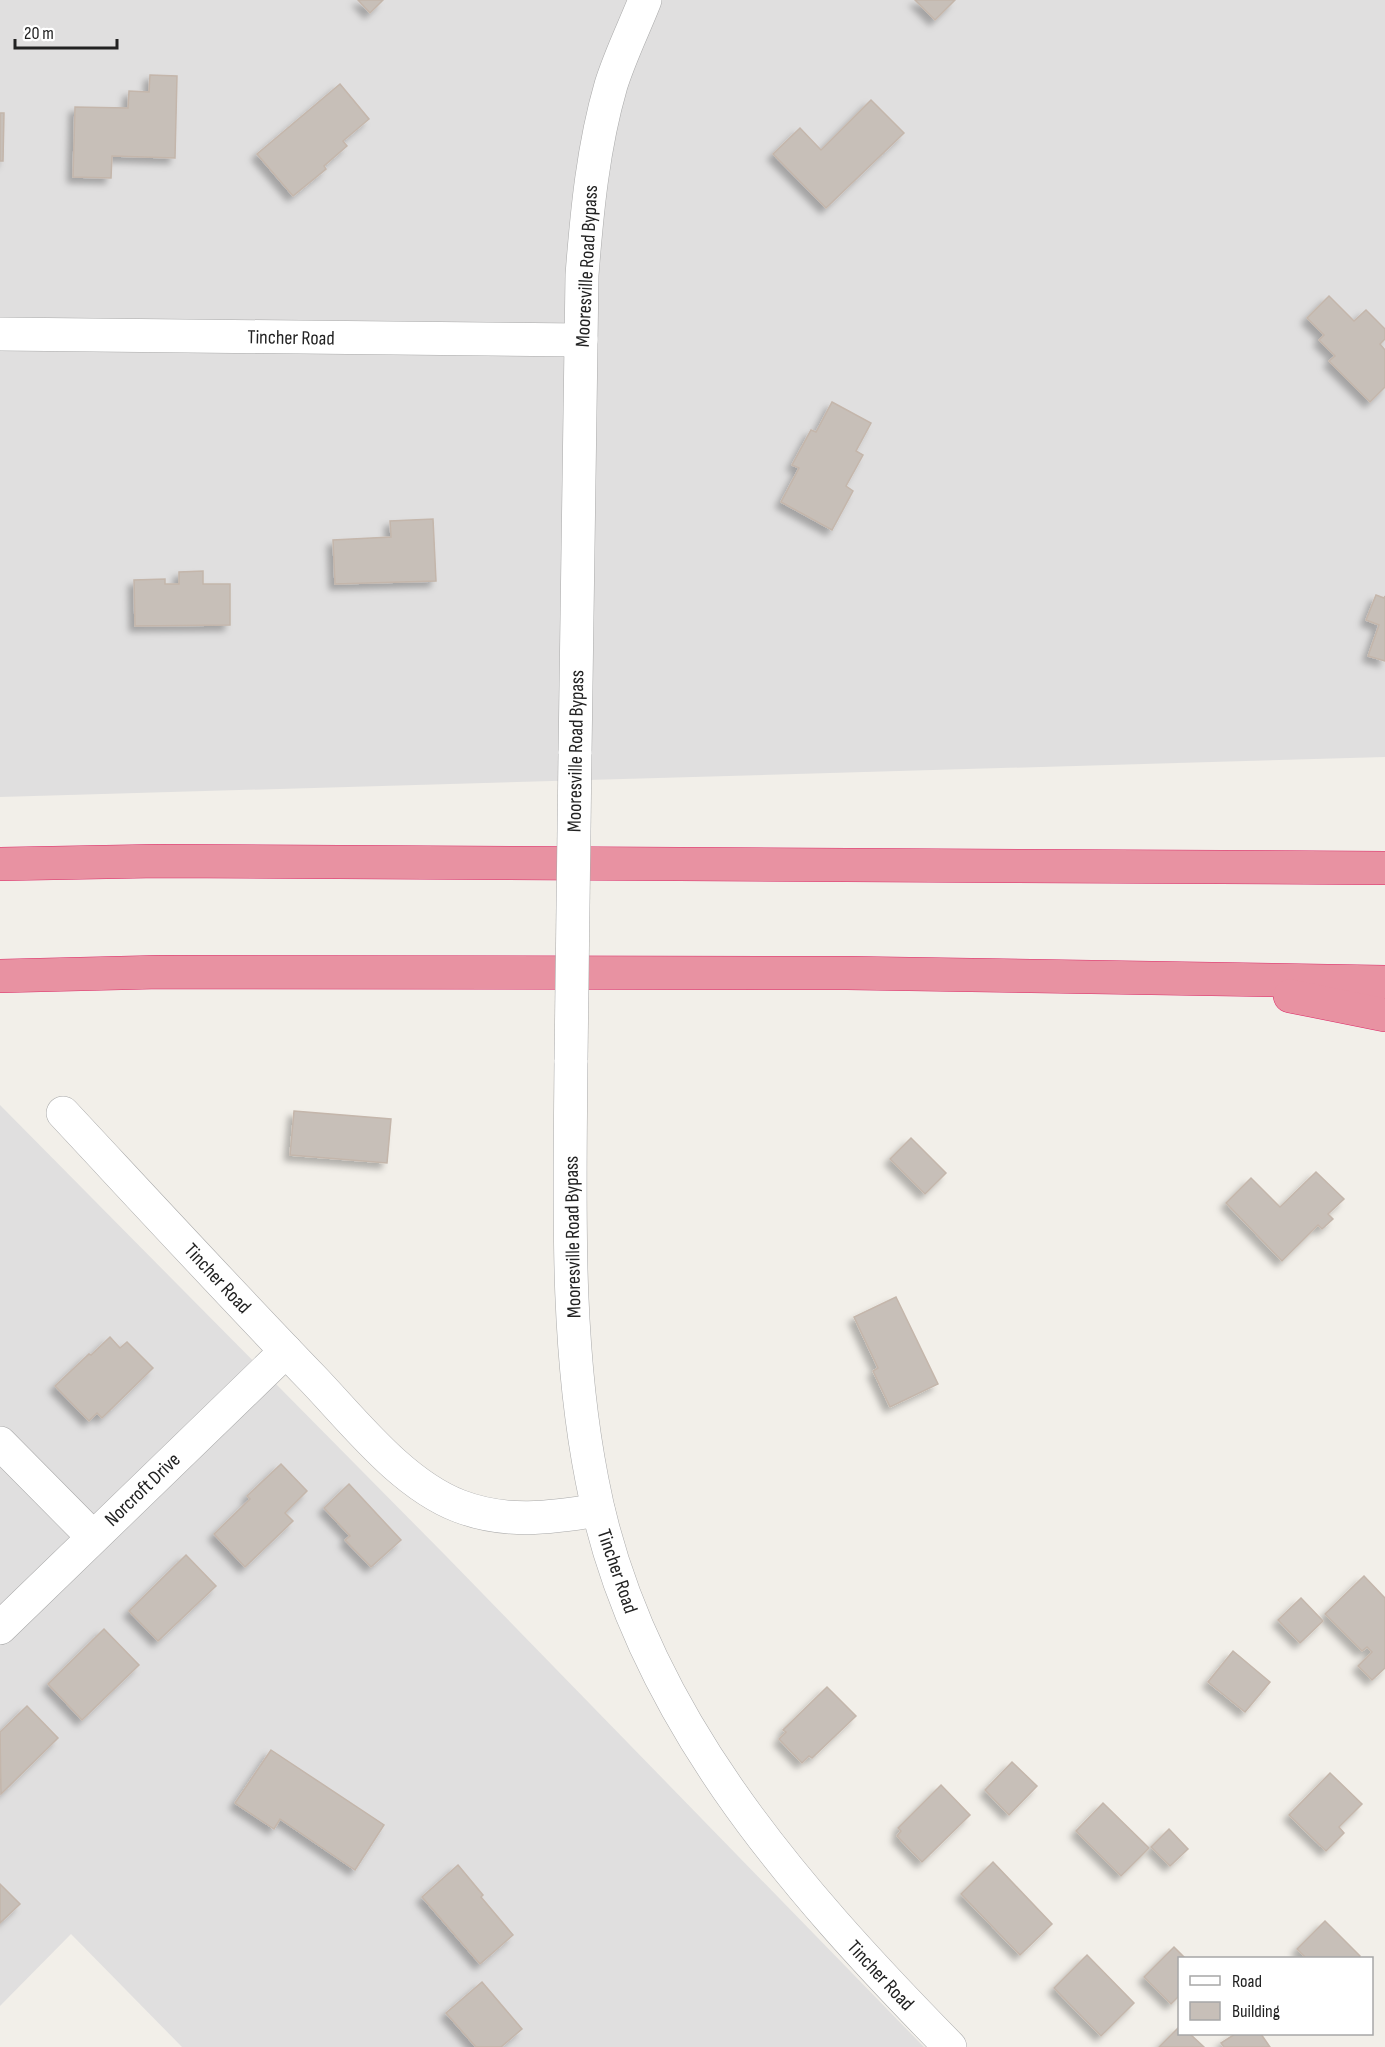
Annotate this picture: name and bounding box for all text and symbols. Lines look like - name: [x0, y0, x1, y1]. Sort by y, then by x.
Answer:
- scale bar: [15, 12, 117, 50]
- text: 20 m: [24, 23, 54, 44]
- street label: Mooresville Road Bypass: [571, 184, 603, 348]
- street label: Tincher Road: [247, 325, 335, 351]
- street label: Mooresville Road Bypass: [563, 670, 589, 832]
- street label: Mooresville Road Bypass: [560, 1156, 586, 1318]
- street label: Tincher Road: [179, 1239, 256, 1319]
- street label: Norcroft Drive: [100, 1448, 185, 1531]
- street label: Tincher Road: [592, 1526, 643, 1616]
- street label: Tincher Road: [842, 1936, 919, 2016]
- legend: [1178, 1957, 1373, 2035]
- text: Road: [1232, 1971, 1262, 1992]
- text: Building: [1232, 2001, 1280, 2022]

